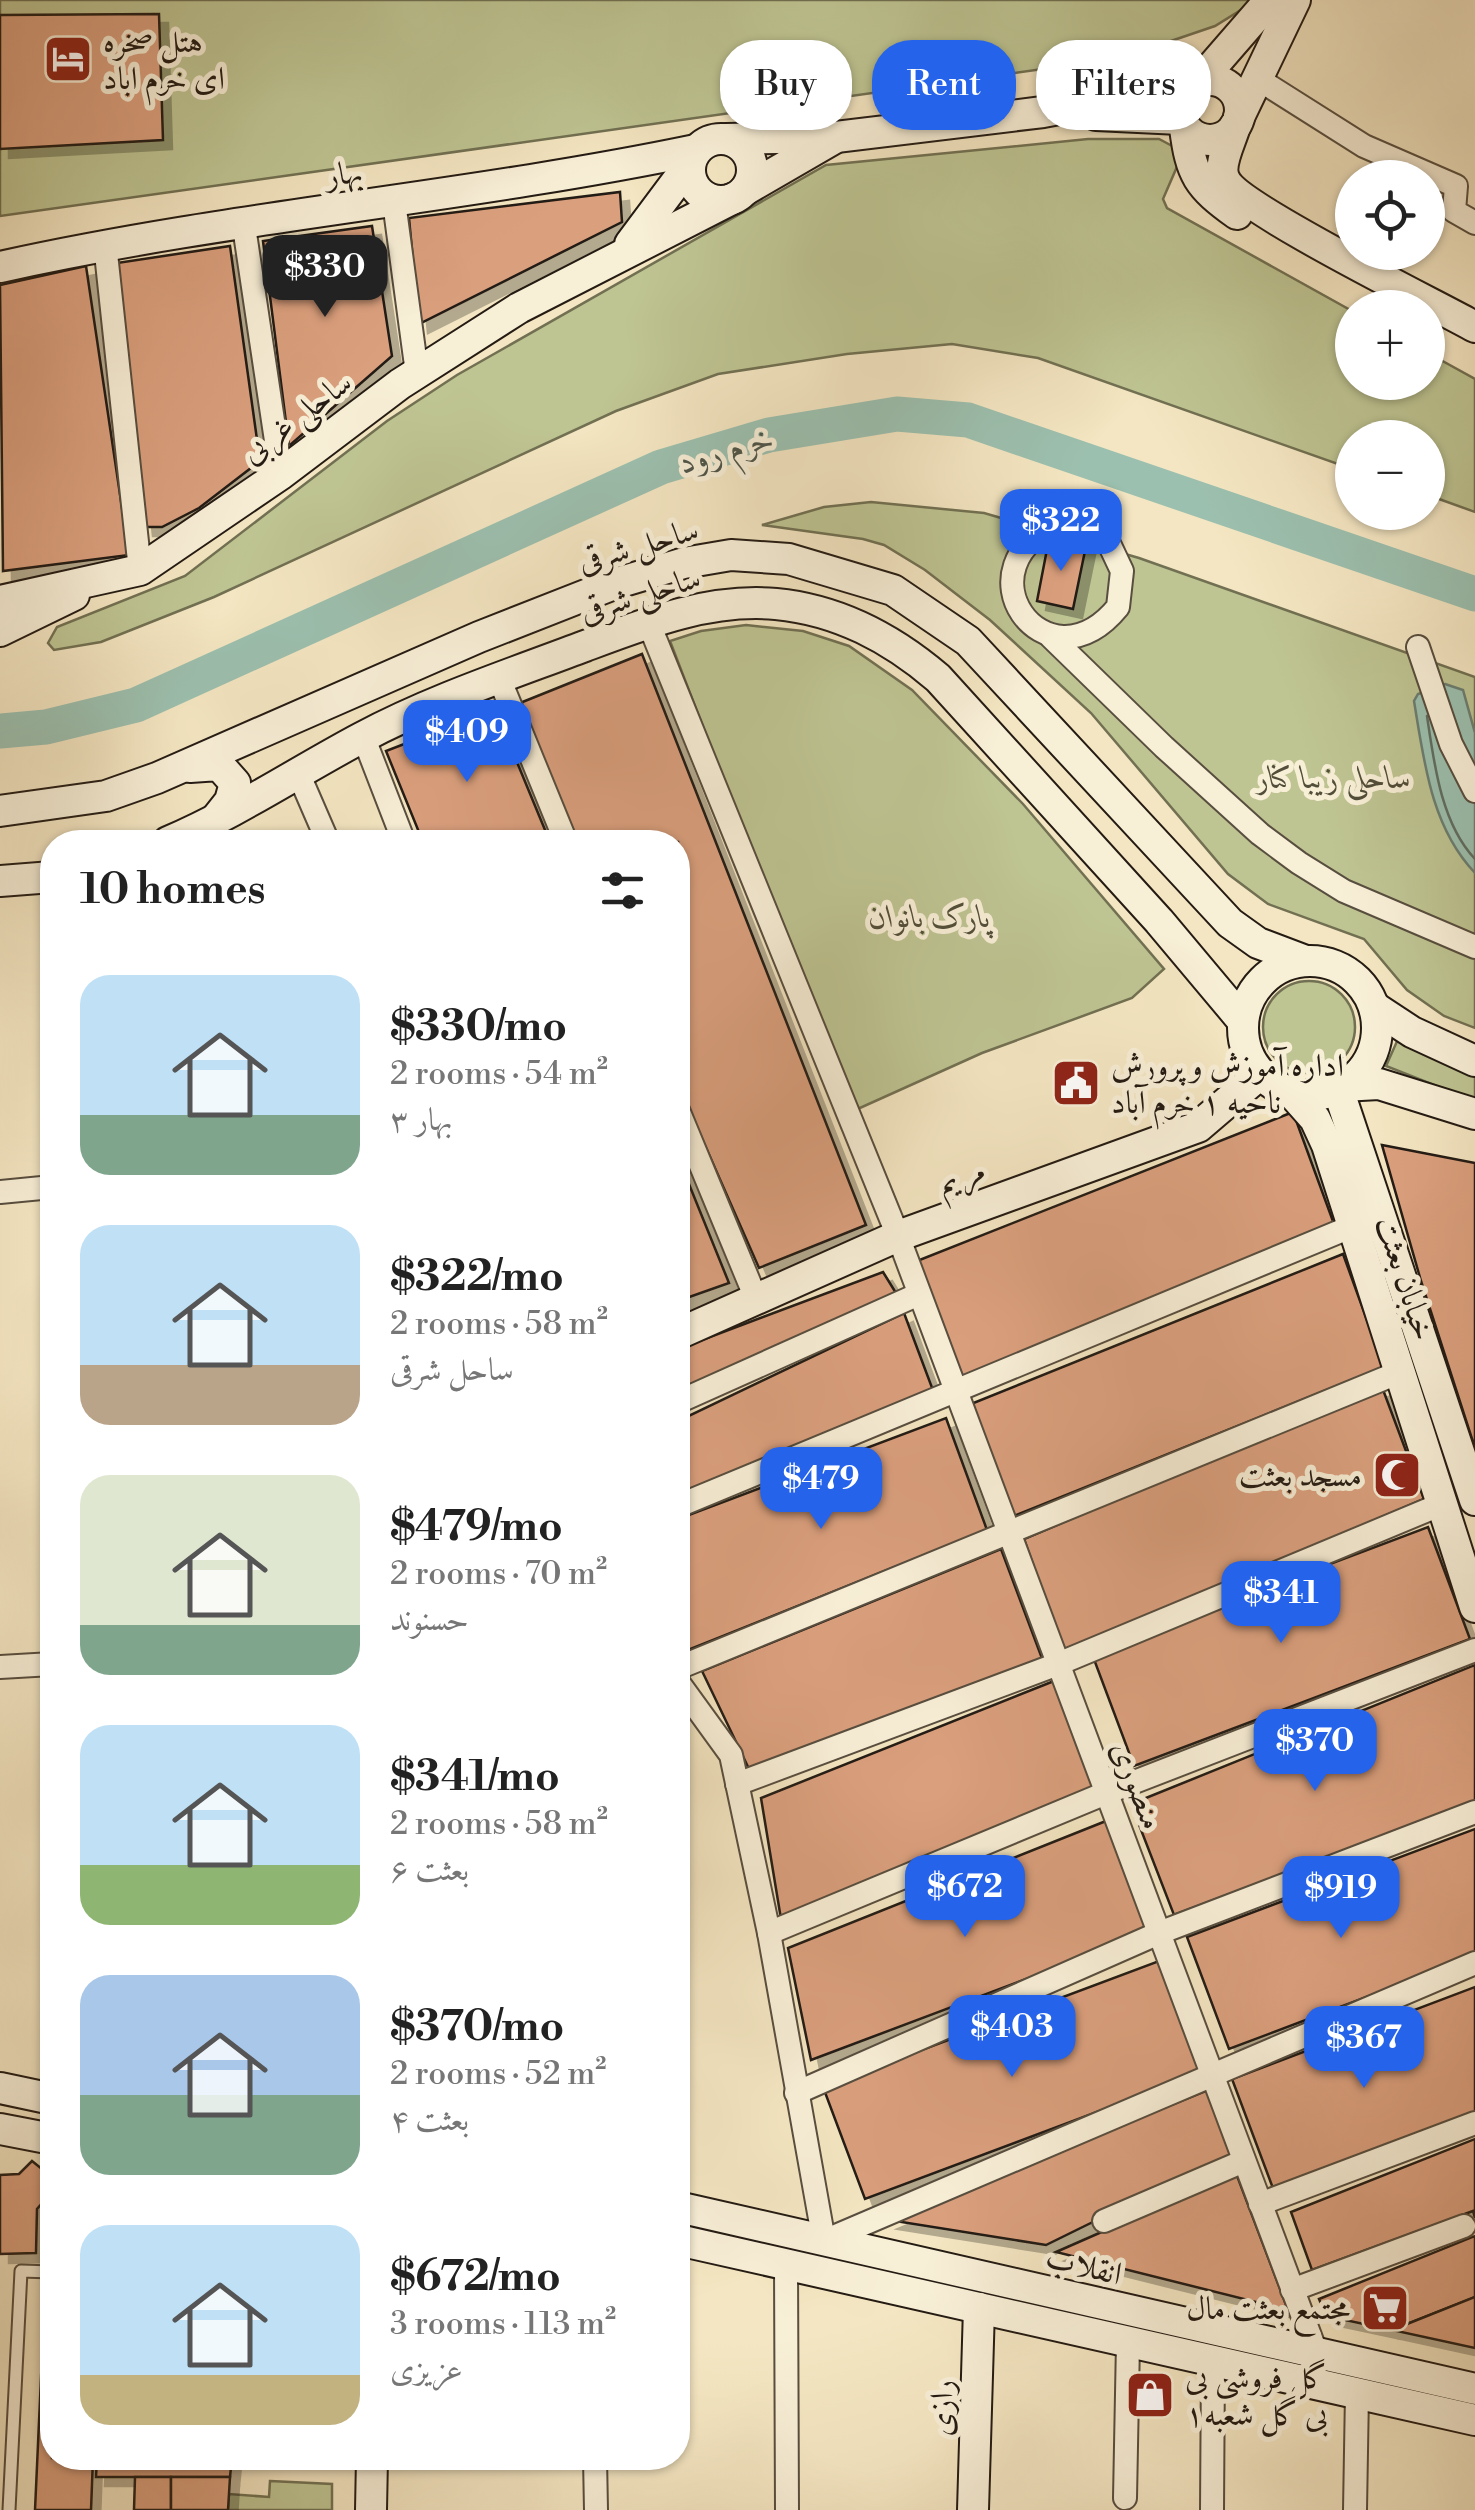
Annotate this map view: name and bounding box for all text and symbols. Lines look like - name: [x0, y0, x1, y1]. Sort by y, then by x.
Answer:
- place label: هتل صخره ای خرم اباد: [103, 22, 225, 106]
- hotel icon: هتل صخره ای خرم اباد: [42, 33, 94, 85]
- chip: Buy: [720, 40, 852, 130]
- chip: Rent: [872, 40, 1016, 130]
- chip: Filters: [1036, 40, 1211, 130]
- street label: بهار: [320, 152, 365, 196]
- map controls: [1335, 160, 1445, 530]
- button: locate: [1335, 160, 1445, 270]
- pin: $330: [266, 235, 384, 320]
- text: $330: [285, 247, 365, 287]
- button: +: [1335, 290, 1445, 400]
- street label: ساحلی غربی: [233, 363, 362, 475]
- water label: خرم رود: [674, 416, 781, 492]
- button: −: [1335, 420, 1445, 530]
- pin: $322: [1002, 489, 1120, 574]
- text: $322: [1022, 501, 1100, 541]
- street label: ساحل شرقی: [573, 510, 704, 584]
- street label: ساحلی شرقی: [575, 558, 706, 635]
- pin: $409: [408, 700, 526, 785]
- text: $409: [425, 712, 509, 752]
- park label: ساحلی زیبا کنار: [1254, 758, 1412, 801]
- icon: filters: [595, 863, 650, 918]
- text: 10 homes: [80, 864, 266, 917]
- park label: پارک بانوان: [869, 897, 994, 939]
- text: $330/mo: [390, 1001, 567, 1054]
- icon: home: [160, 1015, 280, 1135]
- place label: اداره آموزش و پرورش ناحیه ۱ خرم آباد: [1111, 1046, 1344, 1130]
- text: 2 rooms · 54 m²: [390, 1054, 608, 1094]
- public building icon: اداره آموزش و پرورش ناحیه ۱ خرم آباد: [1050, 1057, 1102, 1109]
- text: بهار ۳: [390, 1100, 452, 1140]
- street label: مریم: [932, 1150, 993, 1211]
- street label: خیابان بعثت: [1366, 1211, 1444, 1345]
- text: $322/mo: [390, 1251, 564, 1304]
- icon: home: [160, 1265, 280, 1385]
- text: 2 rooms · 58 m²: [390, 1304, 608, 1344]
- text: ساحل شرقی: [390, 1350, 514, 1390]
- pin: $479: [762, 1447, 880, 1532]
- mosque icon: مسجد بعثت: [1371, 1449, 1423, 1501]
- place label: مسجد بعثت: [1239, 1456, 1362, 1496]
- text: $479: [782, 1459, 860, 1499]
- text: $479/mo: [390, 1501, 563, 1554]
- icon: home: [160, 1515, 280, 1635]
- text: 2 rooms · 70 m²: [390, 1554, 607, 1594]
- pin: $341: [1222, 1561, 1340, 1646]
- text: $341: [1243, 1573, 1319, 1613]
- text: حسنوند: [390, 1600, 469, 1640]
- pin: $370: [1256, 1709, 1374, 1794]
- text: $370: [1276, 1721, 1354, 1761]
- street label: منصوری: [1102, 1735, 1172, 1835]
- text: $341/mo: [390, 1751, 560, 1804]
- icon: home: [160, 1765, 280, 1885]
- text: 2 rooms · 58 m²: [390, 1804, 608, 1844]
- text: بعثت ۶: [390, 1850, 469, 1890]
- pin: $672: [906, 1855, 1024, 1940]
- pin: $919: [1282, 1856, 1400, 1941]
- text: $672: [927, 1867, 1003, 1907]
- text: $919: [1304, 1868, 1378, 1908]
- pin: $403: [953, 1995, 1071, 2080]
- text: $370/mo: [390, 2001, 564, 2054]
- pin: $367: [1305, 2006, 1423, 2091]
- text: $403: [971, 2007, 1053, 2047]
- icon: home: [160, 2015, 280, 2135]
- text: $367: [1326, 2018, 1402, 2058]
- text: 2 rooms · 52 m²: [390, 2054, 606, 2094]
- text: بعثت ۴: [390, 2100, 469, 2140]
- street label: انقلاب: [1042, 2237, 1126, 2295]
- text: $672/mo: [390, 2251, 561, 2304]
- icon: home: [160, 2265, 280, 2385]
- supermarket icon: مجتمع بعثت مال: [1359, 2282, 1411, 2334]
- place label: مجتمع بعثت مال: [1186, 2289, 1350, 2337]
- text: 3 rooms · 113 m²: [390, 2304, 616, 2344]
- text: عزیزی: [390, 2350, 463, 2390]
- place label: گل فروشی بی بی گل شعبه۱: [1185, 2358, 1328, 2437]
- shop icon: گل فروشی بی بی گل شعبه۱: [1124, 2369, 1176, 2421]
- street label: رازی: [921, 2379, 963, 2437]

